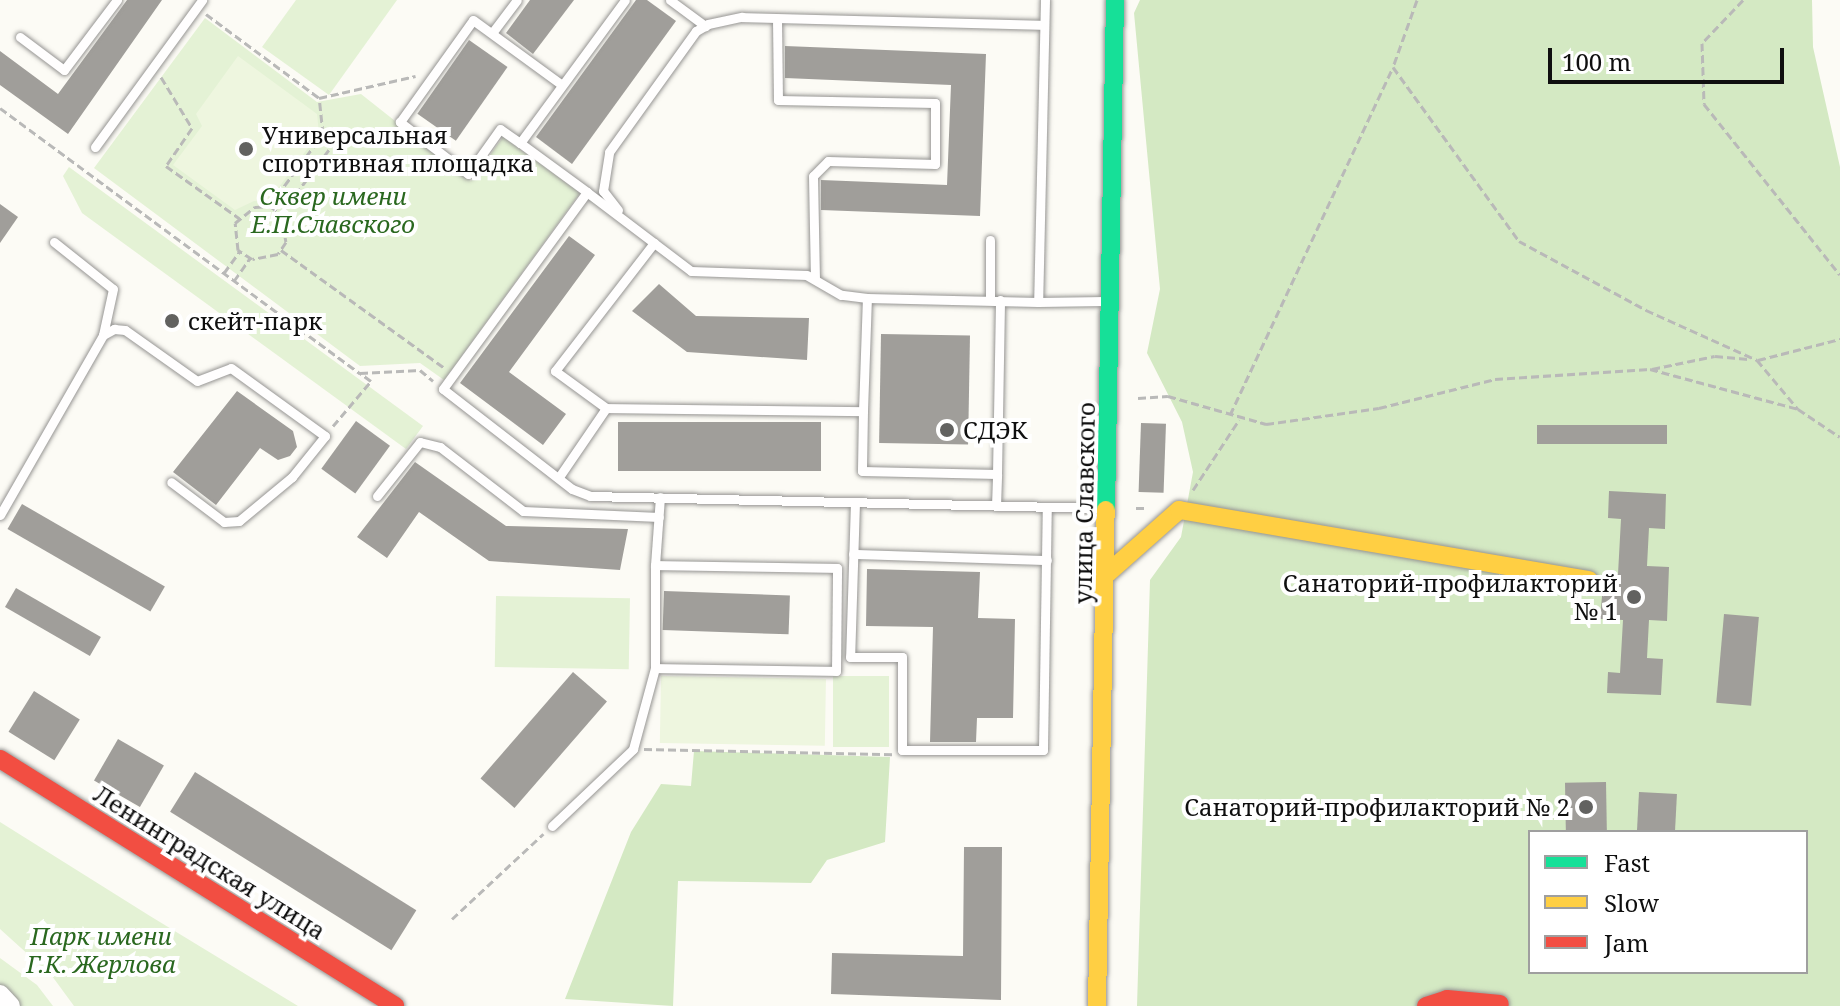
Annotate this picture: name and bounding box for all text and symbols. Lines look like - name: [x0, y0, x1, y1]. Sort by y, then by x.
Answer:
- scale bar: [1552, 32, 1788, 82]
- text: 100 m: [1562, 45, 1631, 78]
- place label: Универсальная спортивная площадка: [262, 121, 534, 177]
- marker: Универсальная спортивная площадка: [237, 140, 255, 158]
- park label: Сквер имени Е.П.Славского: [251, 182, 415, 238]
- place label: скейт-парк: [188, 307, 322, 335]
- marker: скейт-парк: [163, 312, 181, 330]
- street label: улица Славского: [1068, 402, 1100, 604]
- place label: СДЭК: [963, 416, 1027, 444]
- marker: СДЭК: [938, 421, 956, 439]
- place label: Санаторий-профилакторий № 1: [1283, 569, 1618, 625]
- marker: Санаторий-профилакторий № 1: [1625, 588, 1643, 606]
- street label: Ленинградская улица: [89, 779, 331, 945]
- place label: Санаторий-профилакторий № 2: [1184, 793, 1570, 821]
- marker: Санаторий-профилакторий № 2: [1577, 798, 1595, 816]
- legend: [1528, 830, 1808, 974]
- text: Fast: [1604, 846, 1650, 879]
- text: Slow: [1604, 886, 1659, 919]
- park label: Парк имени Г.К. Жерлова: [26, 922, 176, 978]
- text: Jam: [1604, 926, 1649, 959]

